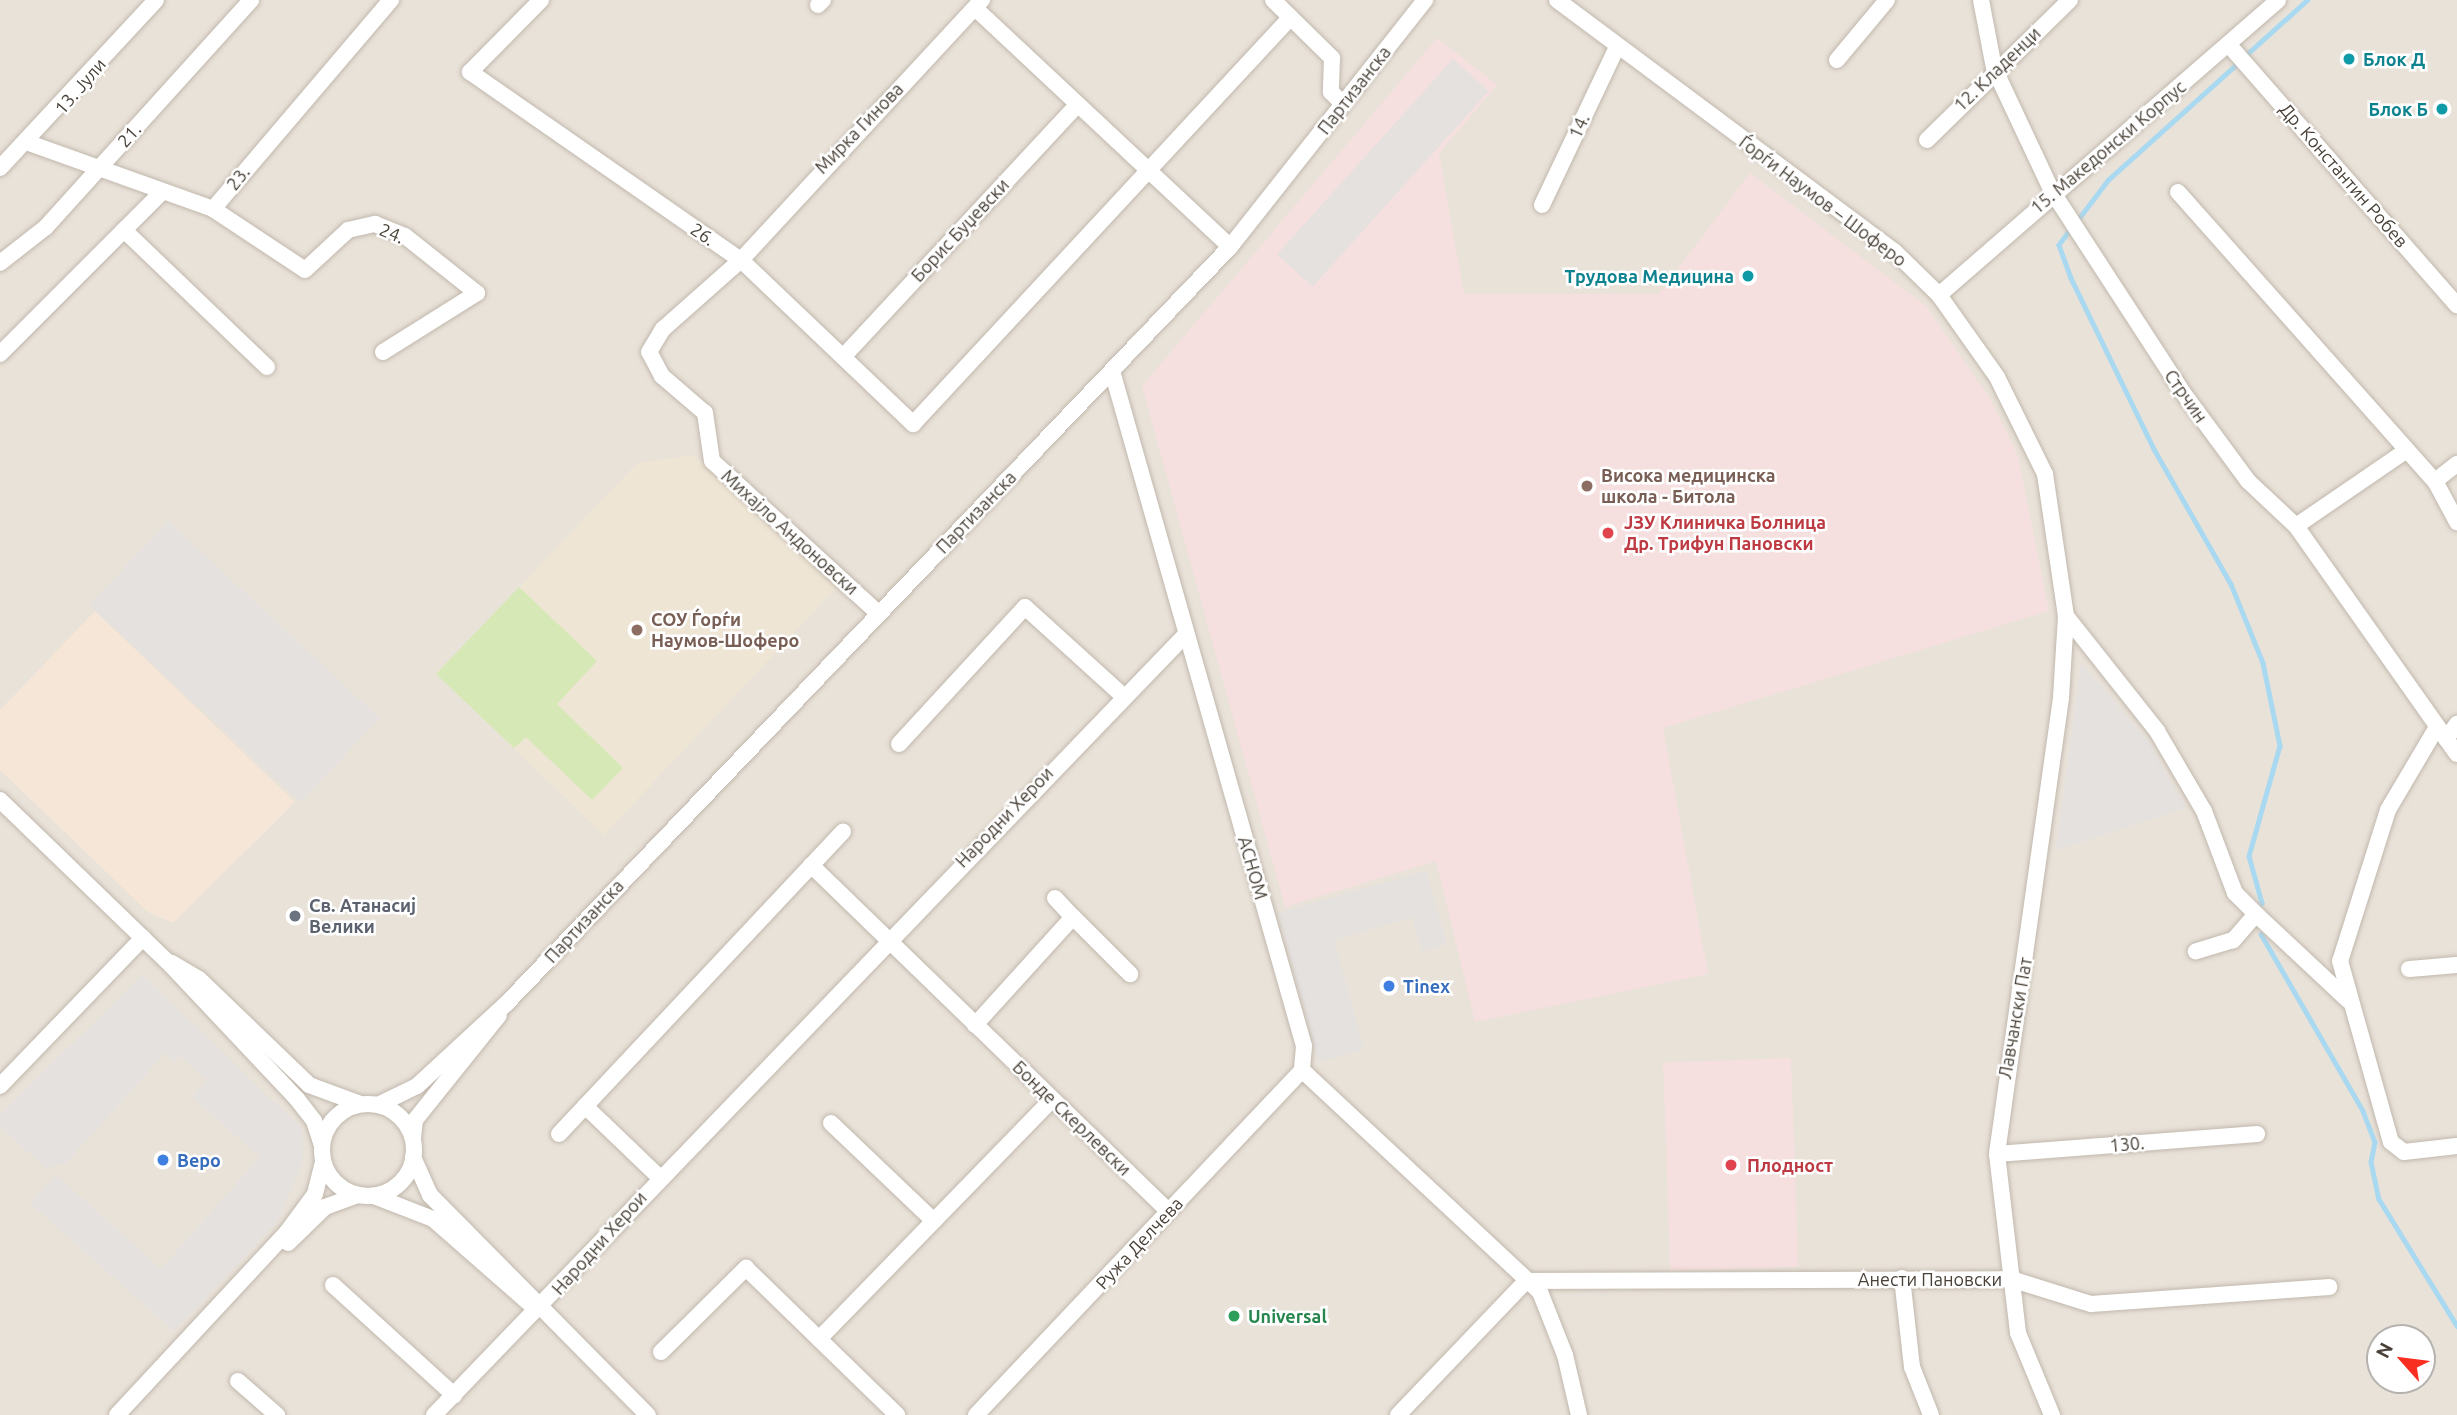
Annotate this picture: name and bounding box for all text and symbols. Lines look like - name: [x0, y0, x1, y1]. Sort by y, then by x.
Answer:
- street label: 12. Кладенци: [1949, 22, 2045, 116]
- street label: Партизанска: [1313, 42, 1395, 138]
- place label: Блок Д: [2363, 48, 2425, 70]
- marker: Блок Д: [2341, 51, 2357, 67]
- street label: 13. Јули: [50, 54, 110, 118]
- street label: 15. Македонски Корпус: [2026, 76, 2190, 218]
- street label: Мирка Гинова: [810, 78, 908, 178]
- street label: Др. Константин Робев: [2275, 98, 2413, 252]
- place label: Блок Б: [2368, 98, 2428, 120]
- marker: Блок Б: [2434, 101, 2450, 117]
- street label: 14.: [1564, 110, 1594, 142]
- street label: 21.: [113, 119, 145, 151]
- street label: Ѓорѓи Наумов – Шоферо: [1735, 131, 1911, 271]
- street label: 23.: [222, 162, 254, 194]
- street label: Борис Буџевски: [907, 174, 1013, 286]
- street label: 24.: [376, 218, 408, 248]
- street label: 26.: [687, 218, 719, 250]
- place label: Трудова Медицина: [1564, 265, 1734, 287]
- marker: Трудова Медицина: [1740, 268, 1756, 284]
- street label: Стрчин: [2160, 365, 2212, 427]
- street label: Михајло Андоновски: [717, 465, 863, 599]
- place label: Висока медицинска школа - Битола: [1601, 465, 1776, 508]
- street label: Партизанска: [931, 466, 1021, 558]
- marker: Висока медицинска школа - Битола: [1579, 478, 1595, 494]
- place label: ЈЗУ Клиничка Болница Др. Трифун Пановски: [1624, 512, 1826, 554]
- marker: ЈЗУ Клиничка Болница Др. Трифун Пановски: [1598, 523, 1618, 543]
- place label: СОУ Ѓорѓи Наумов-Шоферо: [651, 609, 799, 652]
- marker: СОУ Ѓорѓи Наумов-Шоферо: [629, 622, 645, 638]
- street label: Народни Херои: [951, 762, 1057, 872]
- street label: АСНОМ: [1234, 834, 1272, 902]
- street label: Партизанска: [540, 875, 628, 967]
- place label: Св. Атанасиј Велики: [309, 895, 416, 937]
- marker: Св. Атанасиј Велики: [287, 908, 303, 924]
- street label: Лавчански Пат: [1994, 956, 2036, 1080]
- place label: Tinex: [1403, 975, 1450, 997]
- marker: Tinex: [1381, 978, 1397, 994]
- street label: Бонде Скерлевски: [1008, 1056, 1136, 1180]
- street label: 130.: [2109, 1132, 2145, 1156]
- place label: Веро: [177, 1149, 221, 1171]
- marker: Веро: [155, 1152, 171, 1168]
- place label: Плодност: [1747, 1154, 1833, 1176]
- marker: Плодност: [1721, 1155, 1741, 1175]
- street label: Народни Херои: [547, 1187, 651, 1299]
- street label: Ружа Делчева: [1091, 1193, 1187, 1293]
- street label: Анести Пановски: [1858, 1268, 2002, 1290]
- place label: Universal: [1248, 1305, 1327, 1327]
- marker: Universal: [1226, 1308, 1242, 1324]
- north arrow: [2366, 1324, 2436, 1394]
- text: N: [2371, 1339, 2397, 1362]

